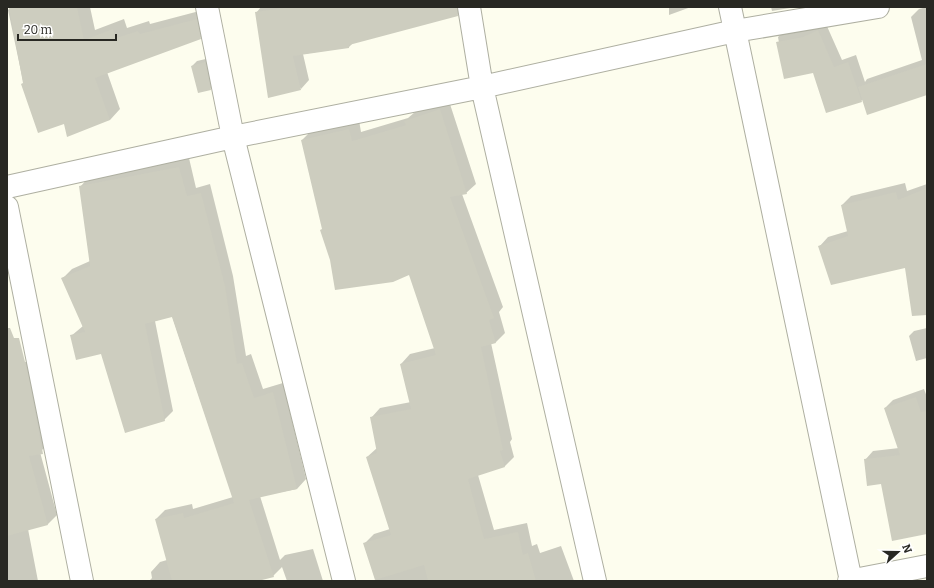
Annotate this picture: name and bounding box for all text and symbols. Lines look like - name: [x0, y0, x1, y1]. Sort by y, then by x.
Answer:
- scale bar: [18, 16, 116, 42]
- text: 20 m: [24, 23, 53, 37]
- north arrow: [878, 532, 918, 572]
- text: N: [899, 542, 915, 555]

